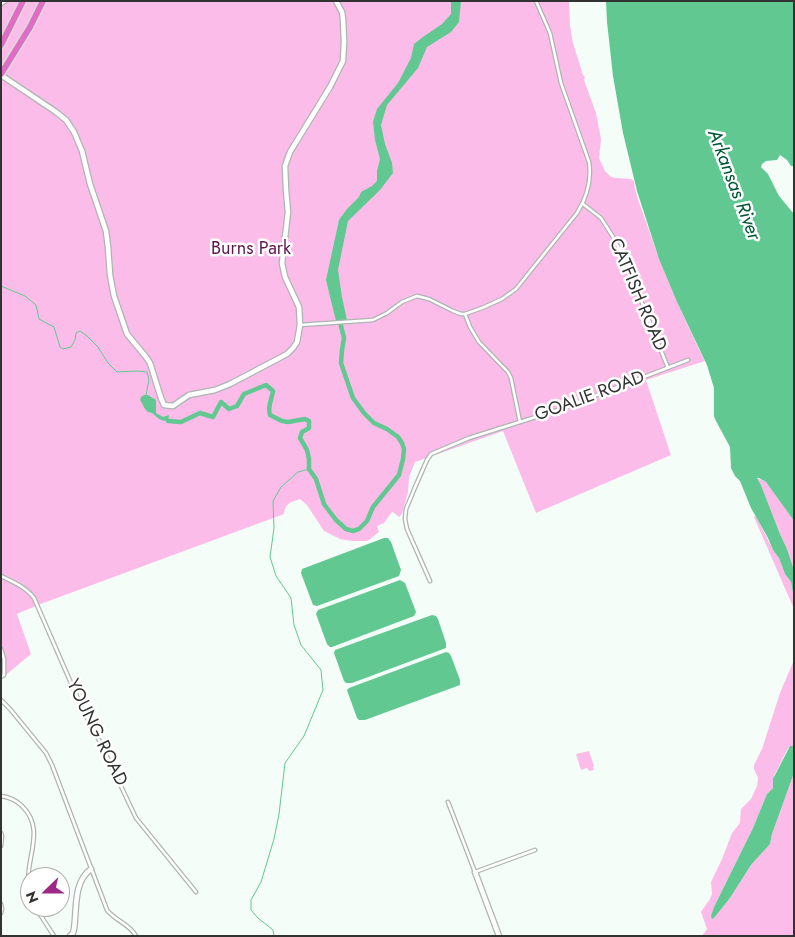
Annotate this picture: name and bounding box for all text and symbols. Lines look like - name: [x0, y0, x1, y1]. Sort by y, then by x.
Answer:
- water label: Arkansas River: [701, 126, 765, 244]
- street label: CATFISH ROAD: [604, 235, 670, 355]
- park label: Burns Park: [211, 239, 291, 261]
- street label: GOALIE ROAD: [532, 367, 648, 427]
- street label: YOUNG ROAD: [61, 676, 131, 790]
- north arrow: [20, 867, 70, 917]
- text: N: [21, 888, 43, 906]

